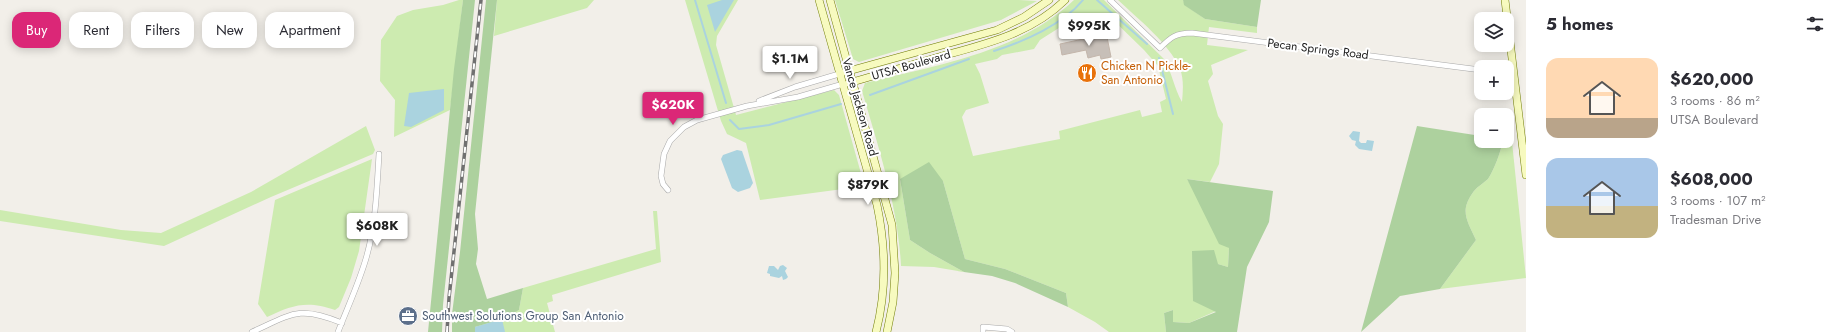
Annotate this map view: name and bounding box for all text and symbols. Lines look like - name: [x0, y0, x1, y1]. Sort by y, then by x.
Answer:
- chip: Buy: [12, 12, 61, 48]
- chip: Rent: [69, 12, 123, 48]
- chip: Filters: [131, 12, 194, 48]
- chip: New: [202, 12, 257, 48]
- chip: Apartment: [265, 12, 354, 48]
- map controls: [1474, 12, 1514, 148]
- button: layers: [1474, 12, 1514, 52]
- text: 5 homes: [1546, 12, 1613, 36]
- pin: $995K: [1061, 13, 1117, 47]
- icon: filters: [1804, 13, 1826, 35]
- text: $995K: [1068, 16, 1110, 35]
- street label: Pecan Springs Road: [1266, 34, 1370, 64]
- street label: UTSA Boulevard: [869, 45, 953, 85]
- pin: $1.1M: [762, 46, 818, 80]
- text: $1.1M: [771, 49, 809, 68]
- street label: Vance Jackson Road: [837, 56, 883, 158]
- place label: Chicken N Pickle- San Antonio: [1101, 57, 1191, 89]
- button: +: [1474, 60, 1514, 100]
- restaurant icon: Chicken N Pickle- San Antonio: [1076, 62, 1098, 84]
- text: $620,000: [1670, 67, 1754, 91]
- icon: home: [1578, 74, 1626, 122]
- text: 3 rooms · 86 m²: [1670, 91, 1760, 110]
- pin: $620K: [645, 92, 701, 126]
- text: $620K: [651, 95, 695, 114]
- button: −: [1474, 108, 1514, 148]
- text: UTSA Boulevard: [1670, 110, 1758, 129]
- text: $608,000: [1670, 167, 1753, 191]
- pin: $879K: [840, 172, 896, 206]
- icon: home: [1578, 174, 1626, 222]
- text: $879K: [847, 175, 889, 194]
- text: 3 rooms · 107 m²: [1670, 191, 1766, 210]
- text: Tradesman Drive: [1670, 210, 1761, 229]
- pin: $608K: [349, 213, 405, 247]
- text: $608K: [356, 216, 398, 235]
- office icon: Southwest Solutions Group San Antonio: [397, 305, 419, 327]
- place label: Southwest Solutions Group San Antonio: [422, 307, 624, 325]

